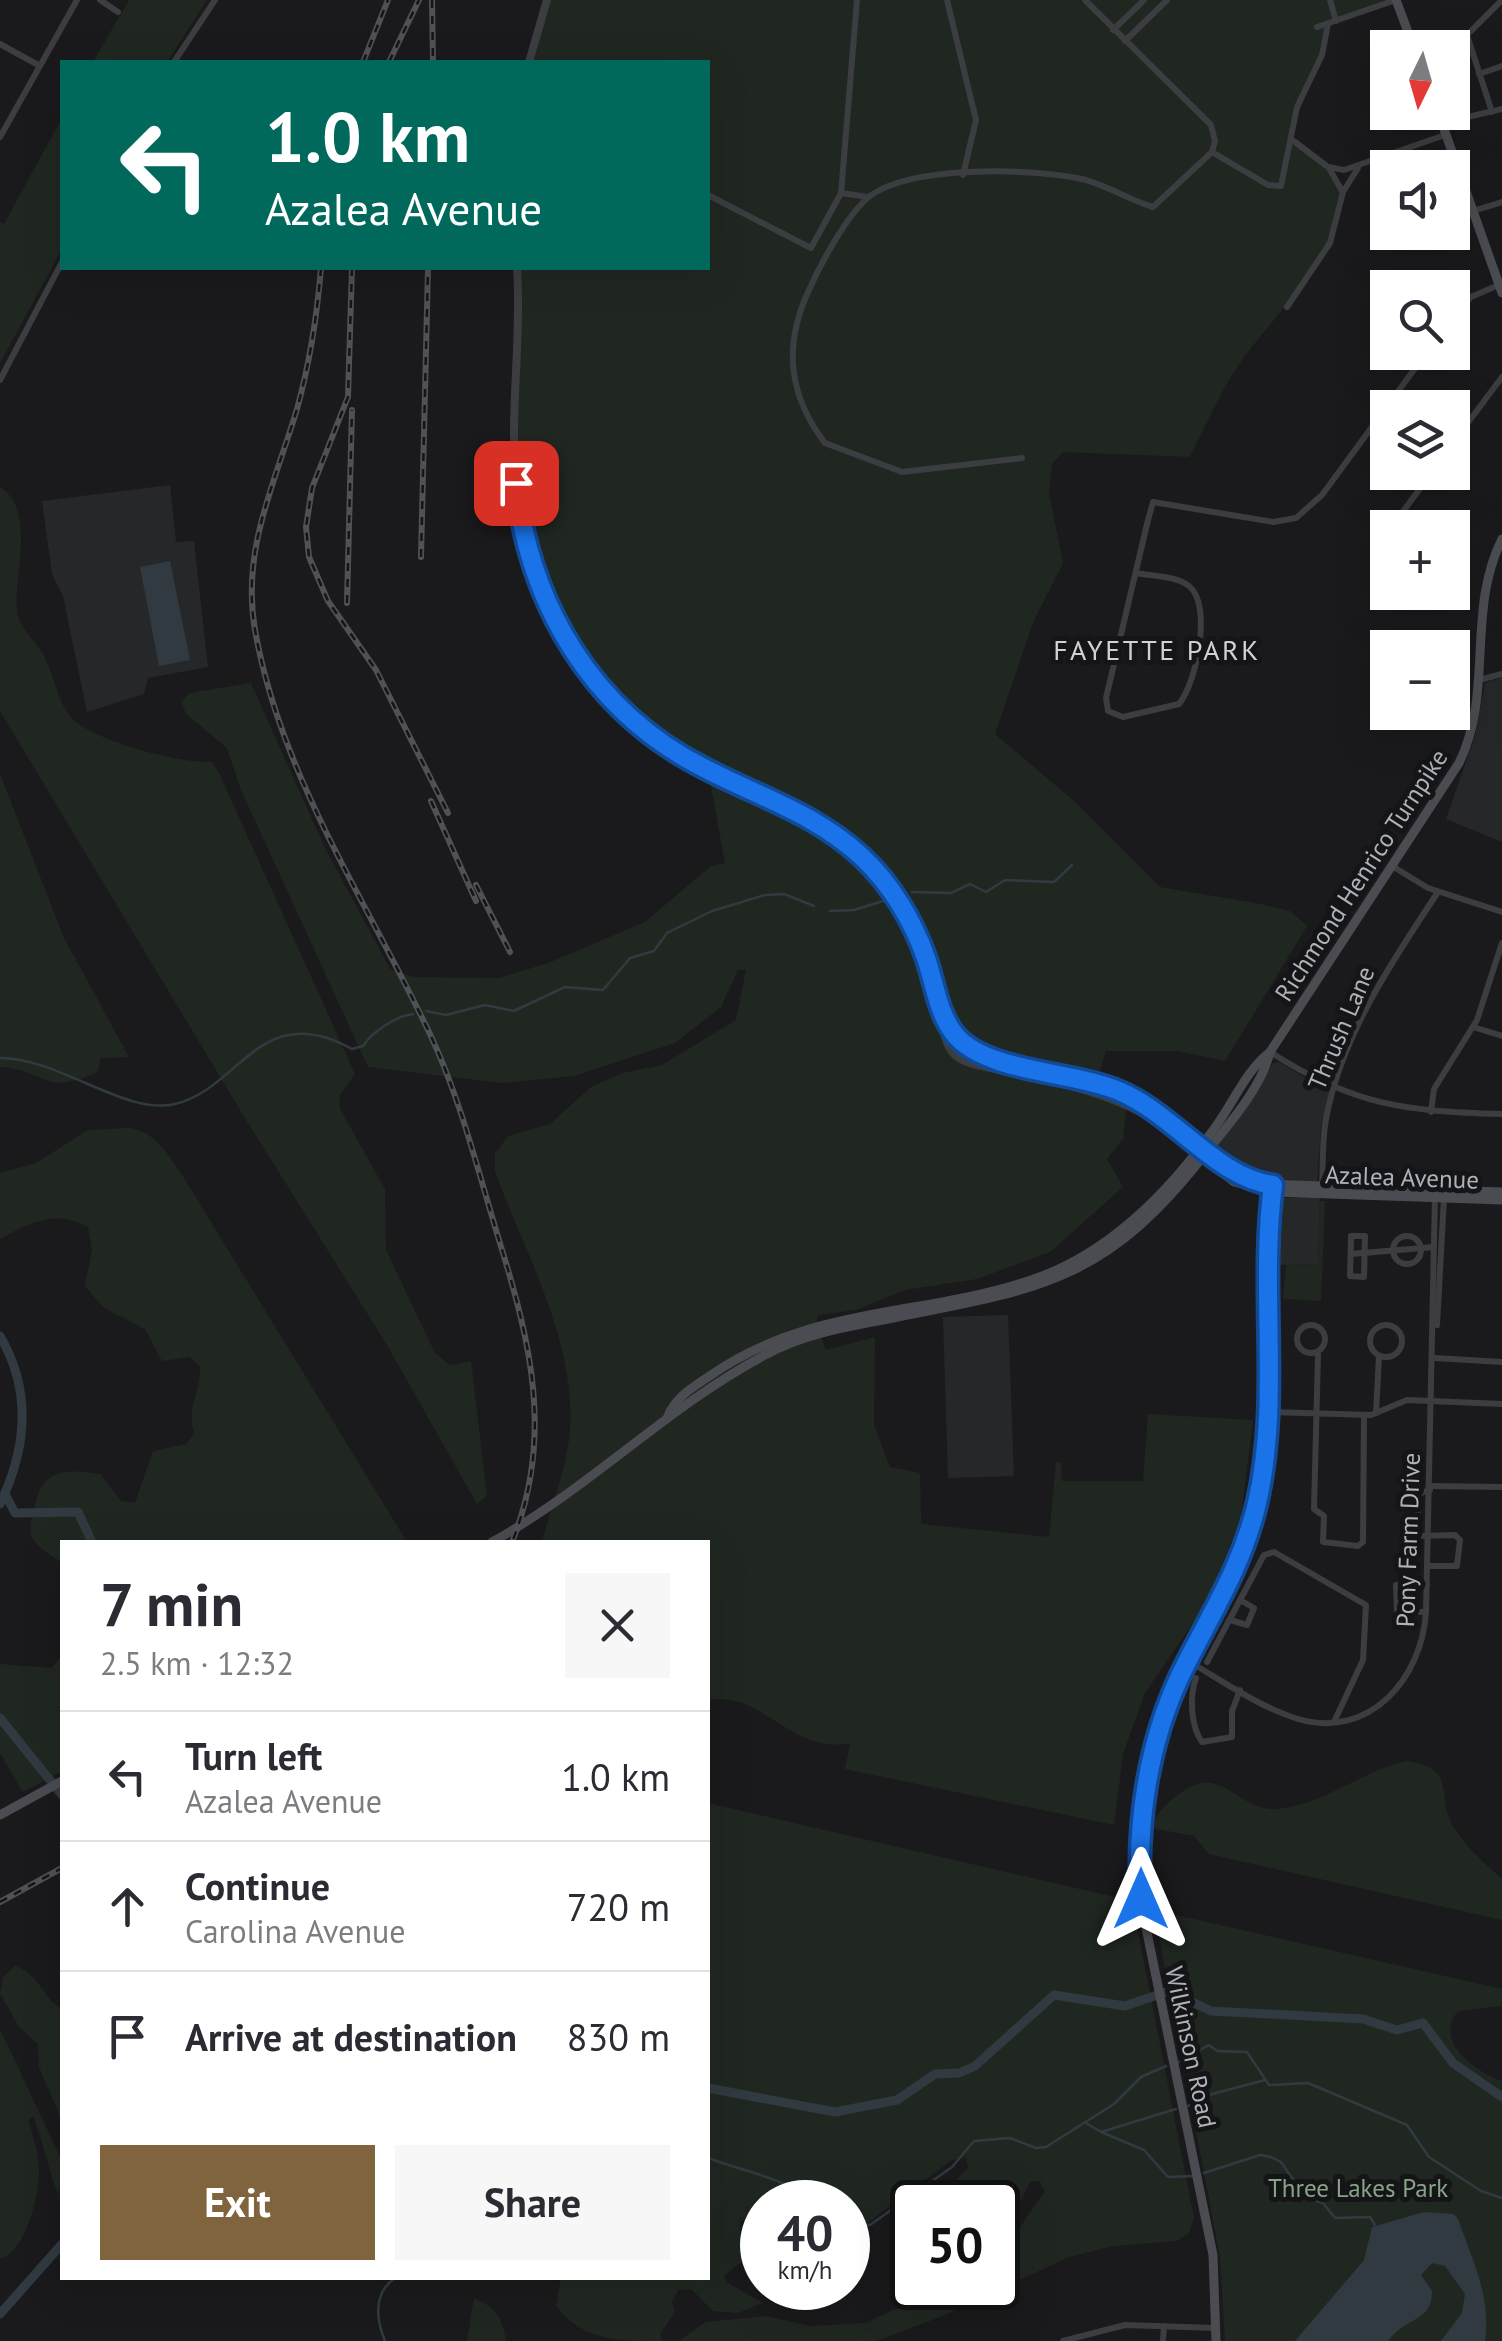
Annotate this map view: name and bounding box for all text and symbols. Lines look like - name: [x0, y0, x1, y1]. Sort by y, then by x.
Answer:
- north arrow: [1370, 30, 1470, 130]
- map controls: [1370, 30, 1470, 730]
- text: 1.0 km: [265, 91, 470, 181]
- icon: left: [100, 100, 230, 230]
- button: sound: [1370, 150, 1470, 250]
- text: Azalea Avenue: [265, 179, 542, 237]
- button: search: [1370, 270, 1470, 370]
- button: layers: [1370, 390, 1470, 490]
- pin: [474, 441, 559, 526]
- icon: arrive: [489, 456, 544, 511]
- button: +: [1370, 510, 1470, 610]
- button: −: [1370, 630, 1470, 730]
- district label: FAYETTE PARK: [1053, 631, 1261, 668]
- street label: Richmond Henrico Turnpike: [1268, 743, 1454, 1007]
- street label: Thrush Lane: [1301, 961, 1381, 1095]
- street label: Azalea Avenue: [1324, 1158, 1480, 1196]
- street label: Pony Farm Drive: [1389, 1452, 1427, 1628]
- text: 7 min: [100, 1565, 243, 1643]
- button: close: [565, 1573, 670, 1678]
- text: 2.5 km · 12:32: [100, 1642, 294, 1684]
- text: Turn left: [185, 1731, 322, 1780]
- icon: left: [100, 1749, 155, 1804]
- text: 1.0 km: [561, 1752, 670, 1801]
- text: Azalea Avenue: [185, 1780, 382, 1822]
- position arrow: [1089, 1847, 1193, 1951]
- text: Continue: [185, 1861, 330, 1910]
- icon: ahead: [100, 1879, 155, 1934]
- text: 720 m: [567, 1882, 670, 1931]
- text: Carolina Avenue: [185, 1910, 405, 1952]
- street label: Wilkinson Road: [1158, 1963, 1224, 2131]
- icon: arrive: [100, 2009, 155, 2064]
- text: Arrive at destination: [185, 2012, 517, 2061]
- text: 830 m: [567, 2012, 670, 2061]
- button: Exit: [100, 2145, 375, 2260]
- button: Share: [395, 2145, 670, 2260]
- park label: Three Lakes Park: [1268, 2172, 1448, 2204]
- speed limit sign: 50: [890, 2180, 1020, 2310]
- text: 40: [777, 2200, 833, 2265]
- text: km/h: [778, 2254, 832, 2286]

